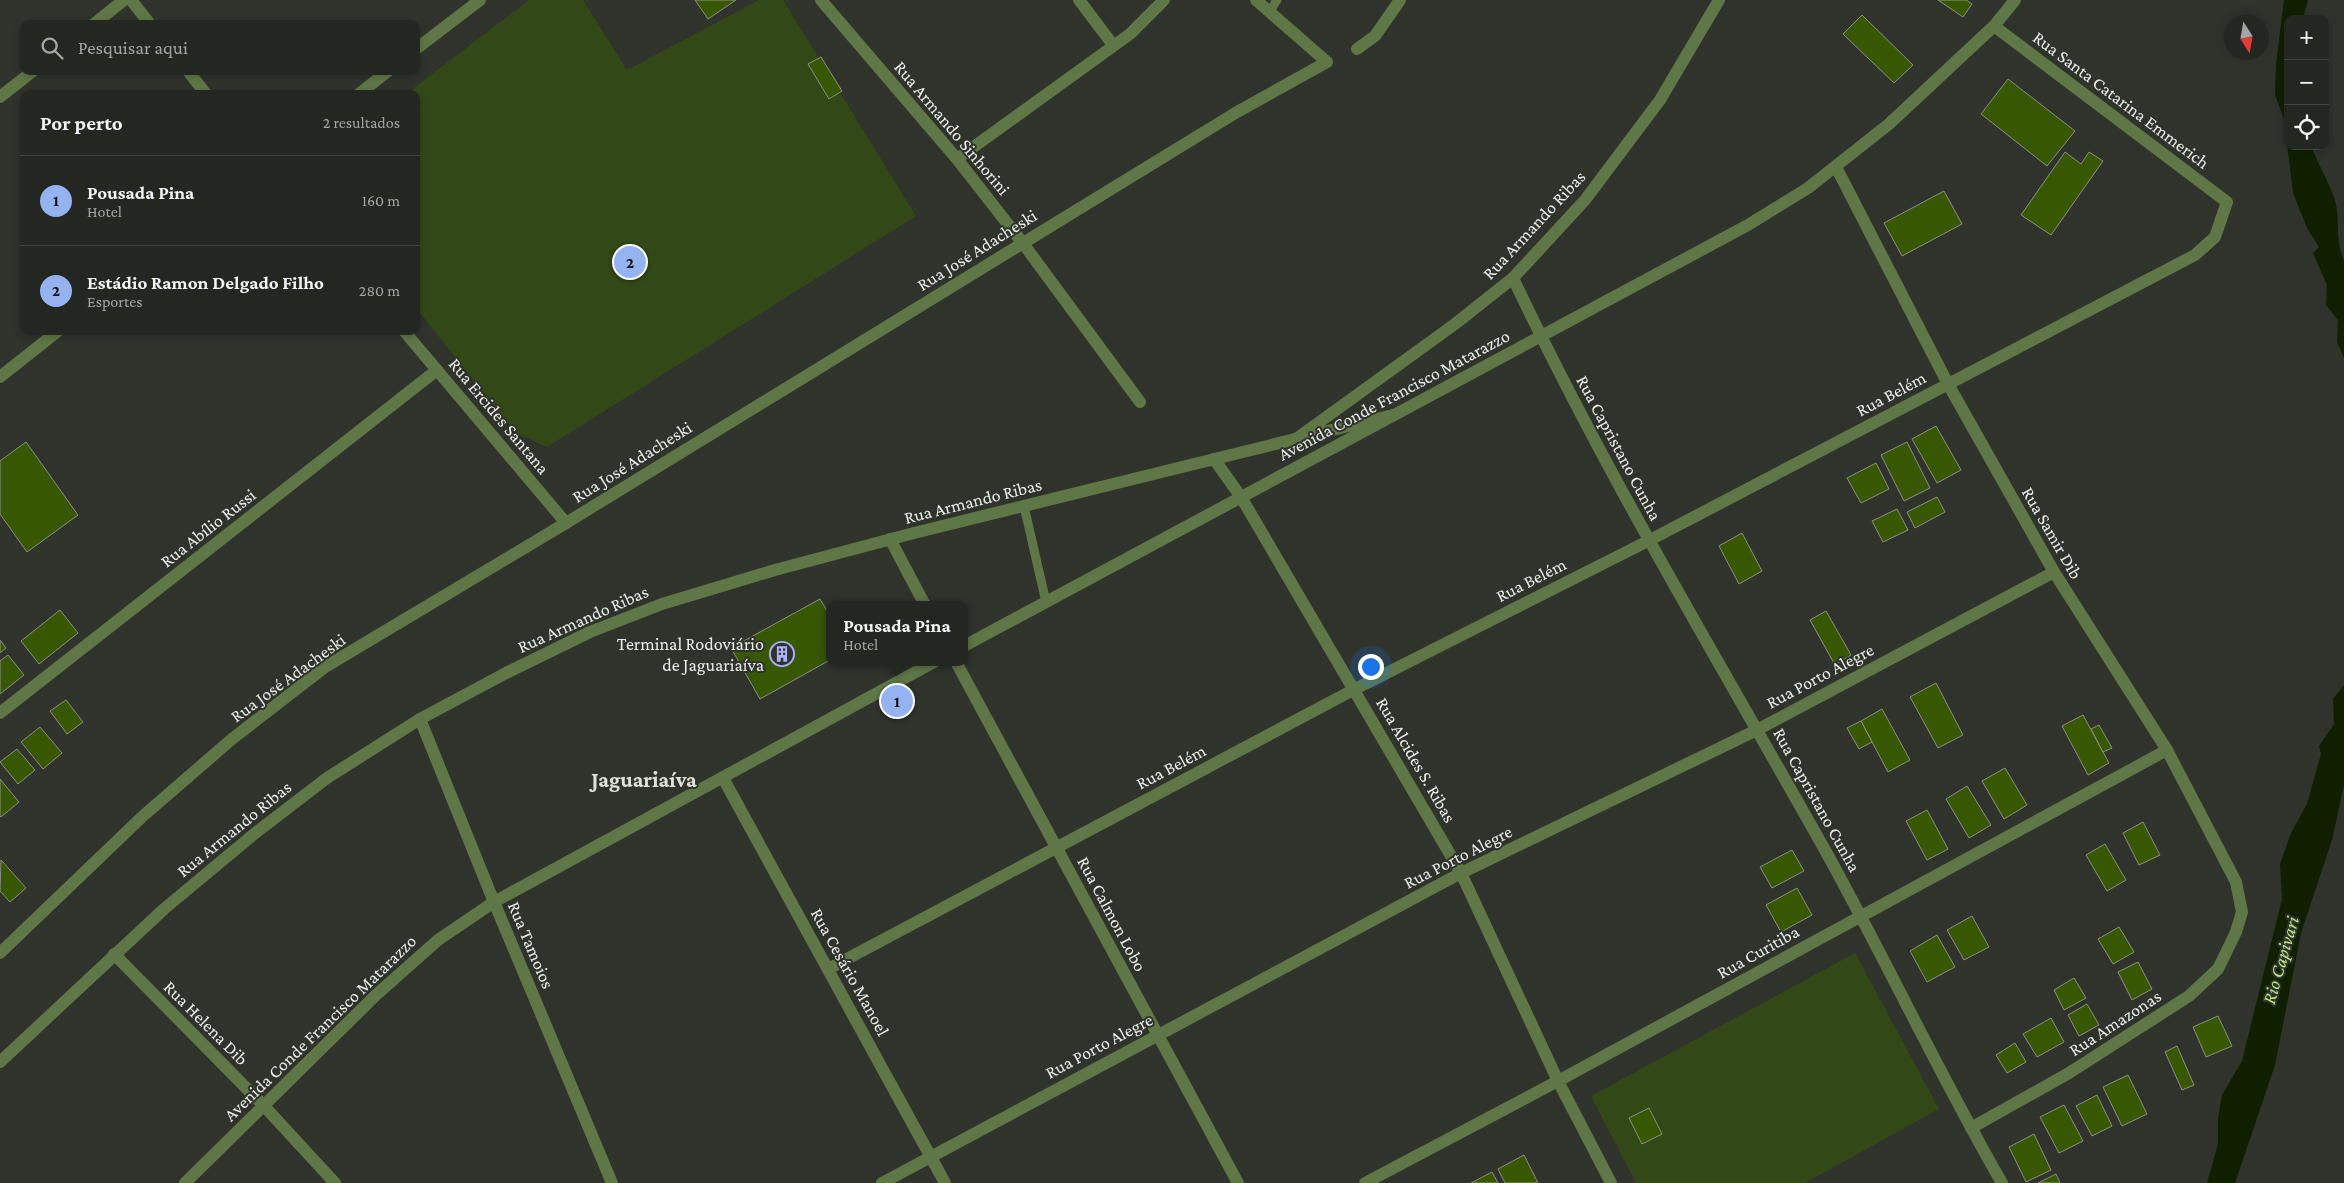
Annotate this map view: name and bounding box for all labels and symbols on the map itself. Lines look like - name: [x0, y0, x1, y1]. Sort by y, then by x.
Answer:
- north arrow: [2224, 15, 2269, 60]
- street label: Rua Santa Catarina Emmerich: [2029, 27, 2213, 173]
- street label: Rua Armando Sinhorini: [890, 57, 1014, 199]
- street label: Rua Armando Ribas: [1479, 167, 1589, 283]
- street label: Rua José Adacheski: [914, 205, 1041, 295]
- pin: 2: [614, 243, 646, 281]
- street label: Avenida Conde Francisco Matarazzo: [1275, 325, 1513, 465]
- street label: Rua Ercides Santana: [445, 354, 553, 478]
- street label: Rua Belém: [1853, 367, 1930, 421]
- street label: Rua Capristano Cunha: [1572, 372, 1666, 524]
- street label: Rua José Adacheski: [569, 417, 696, 507]
- street label: Rua Armando Ribas: [902, 474, 1044, 528]
- street label: Rua Samir Dib: [2018, 484, 2086, 582]
- street label: Rua Abílio Russi: [157, 485, 260, 571]
- street label: Rua Belém: [1493, 554, 1570, 606]
- street label: Rua Armando Ribas: [514, 581, 652, 657]
- street label: Rua José Adacheski: [227, 629, 350, 726]
- place label: Terminal Rodoviário de Jaguariaíva: [617, 634, 764, 675]
- street label: Rua Porto Alegre: [1763, 639, 1877, 713]
- building icon: Terminal Rodoviário de Jaguariaíva: [769, 641, 795, 667]
- your location: [1358, 654, 1384, 680]
- pin: 1: [881, 682, 913, 720]
- street label: Rua Alcides S. Ribas: [1372, 694, 1460, 826]
- street label: Rua Capristano Cunha: [1769, 725, 1865, 875]
- street label: Rua Belém: [1133, 740, 1210, 794]
- district label: Jaguariaíva: [589, 767, 697, 792]
- street label: Rua Armando Ribas: [173, 777, 295, 881]
- street label: Rua Porto Alegre: [1401, 821, 1515, 893]
- street label: Rua Calmon Lobo: [1073, 853, 1151, 975]
- street label: Rua Tamoios: [504, 898, 558, 992]
- street label: Rua Cesário Manoel: [807, 905, 893, 1040]
- water label: Rio Capivari: [2258, 913, 2303, 1006]
- street label: Rua Curitiba: [1714, 921, 1802, 983]
- street label: Avenida Conde Francisco Matarazzo: [220, 931, 420, 1125]
- street label: Rua Helena Dib: [160, 977, 252, 1069]
- street label: Rua Amazonas: [2065, 986, 2165, 1060]
- street label: Rua Porto Alegre: [1042, 1009, 1156, 1083]

